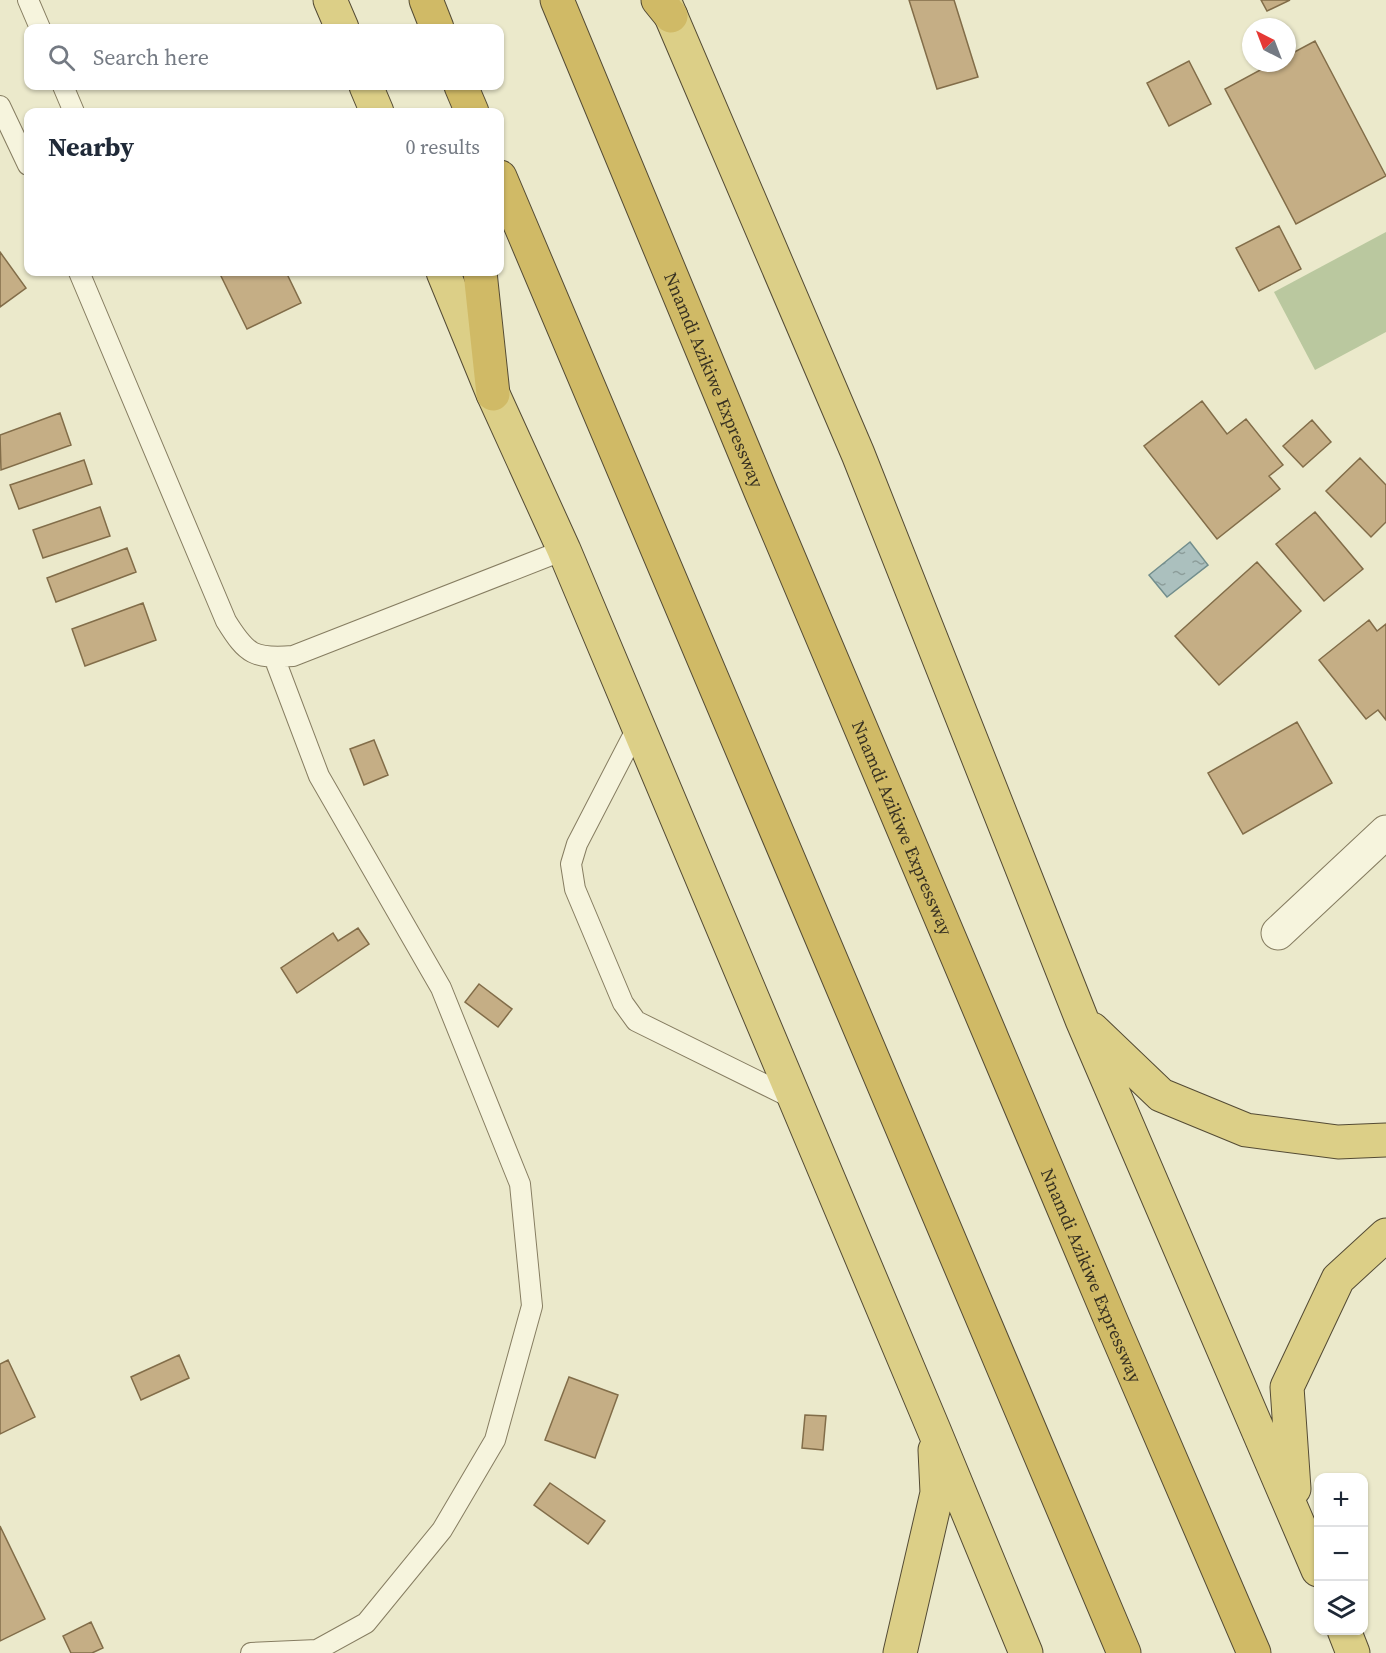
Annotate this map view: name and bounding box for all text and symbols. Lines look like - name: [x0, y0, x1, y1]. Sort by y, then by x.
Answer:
- north arrow: [1242, 18, 1296, 72]
- search box: [24, 24, 504, 90]
- icon: search: [45, 41, 78, 74]
- text: Search here: [93, 42, 209, 72]
- text: Nearby: [48, 129, 134, 165]
- text: 0 results: [405, 133, 480, 161]
- street label: Nnamdi Azikiwe Expressway: [659, 268, 770, 492]
- street label: Nnamdi Azikiwe Expressway: [846, 717, 959, 940]
- street label: Nnamdi Azikiwe Expressway: [1035, 1164, 1149, 1387]
- map controls: [1314, 1473, 1368, 1635]
- button: +: [1314, 1473, 1368, 1527]
- button: −: [1314, 1527, 1368, 1581]
- button: layers: [1314, 1581, 1368, 1635]

